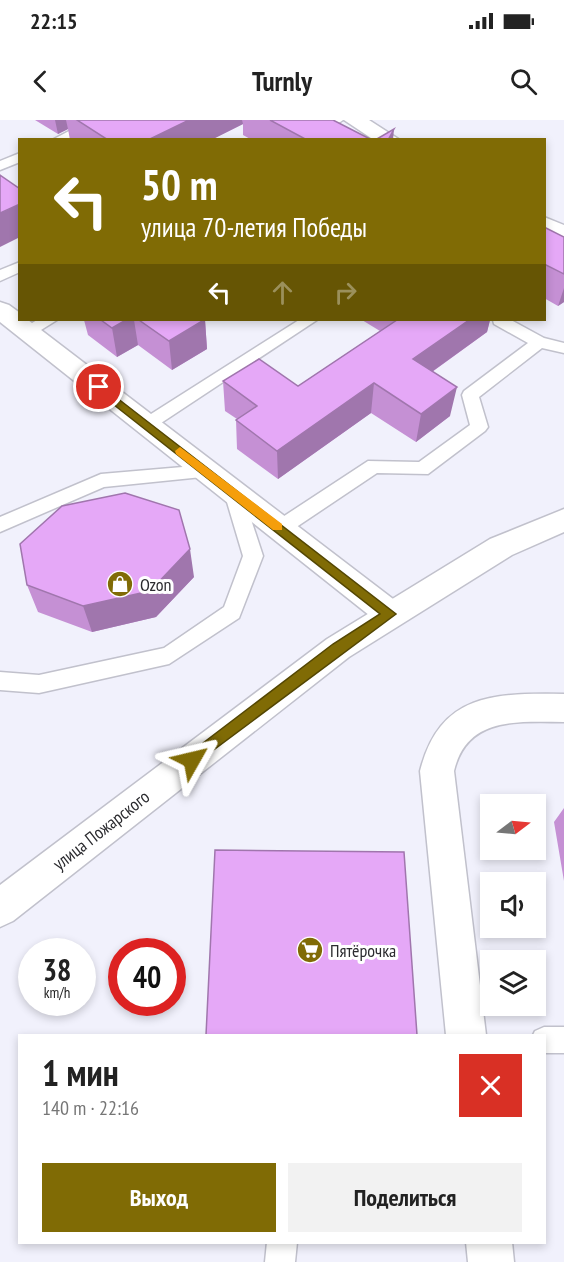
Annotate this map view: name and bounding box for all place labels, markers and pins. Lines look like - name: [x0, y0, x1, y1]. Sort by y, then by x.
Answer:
- pin: [73, 361, 124, 412]
- shop icon: Ozon: [105, 569, 135, 599]
- place label: Ozon: [140, 573, 172, 596]
- supermarket icon: Пятёрочка: [295, 935, 325, 965]
- place label: Пятёрочка: [330, 939, 396, 962]

